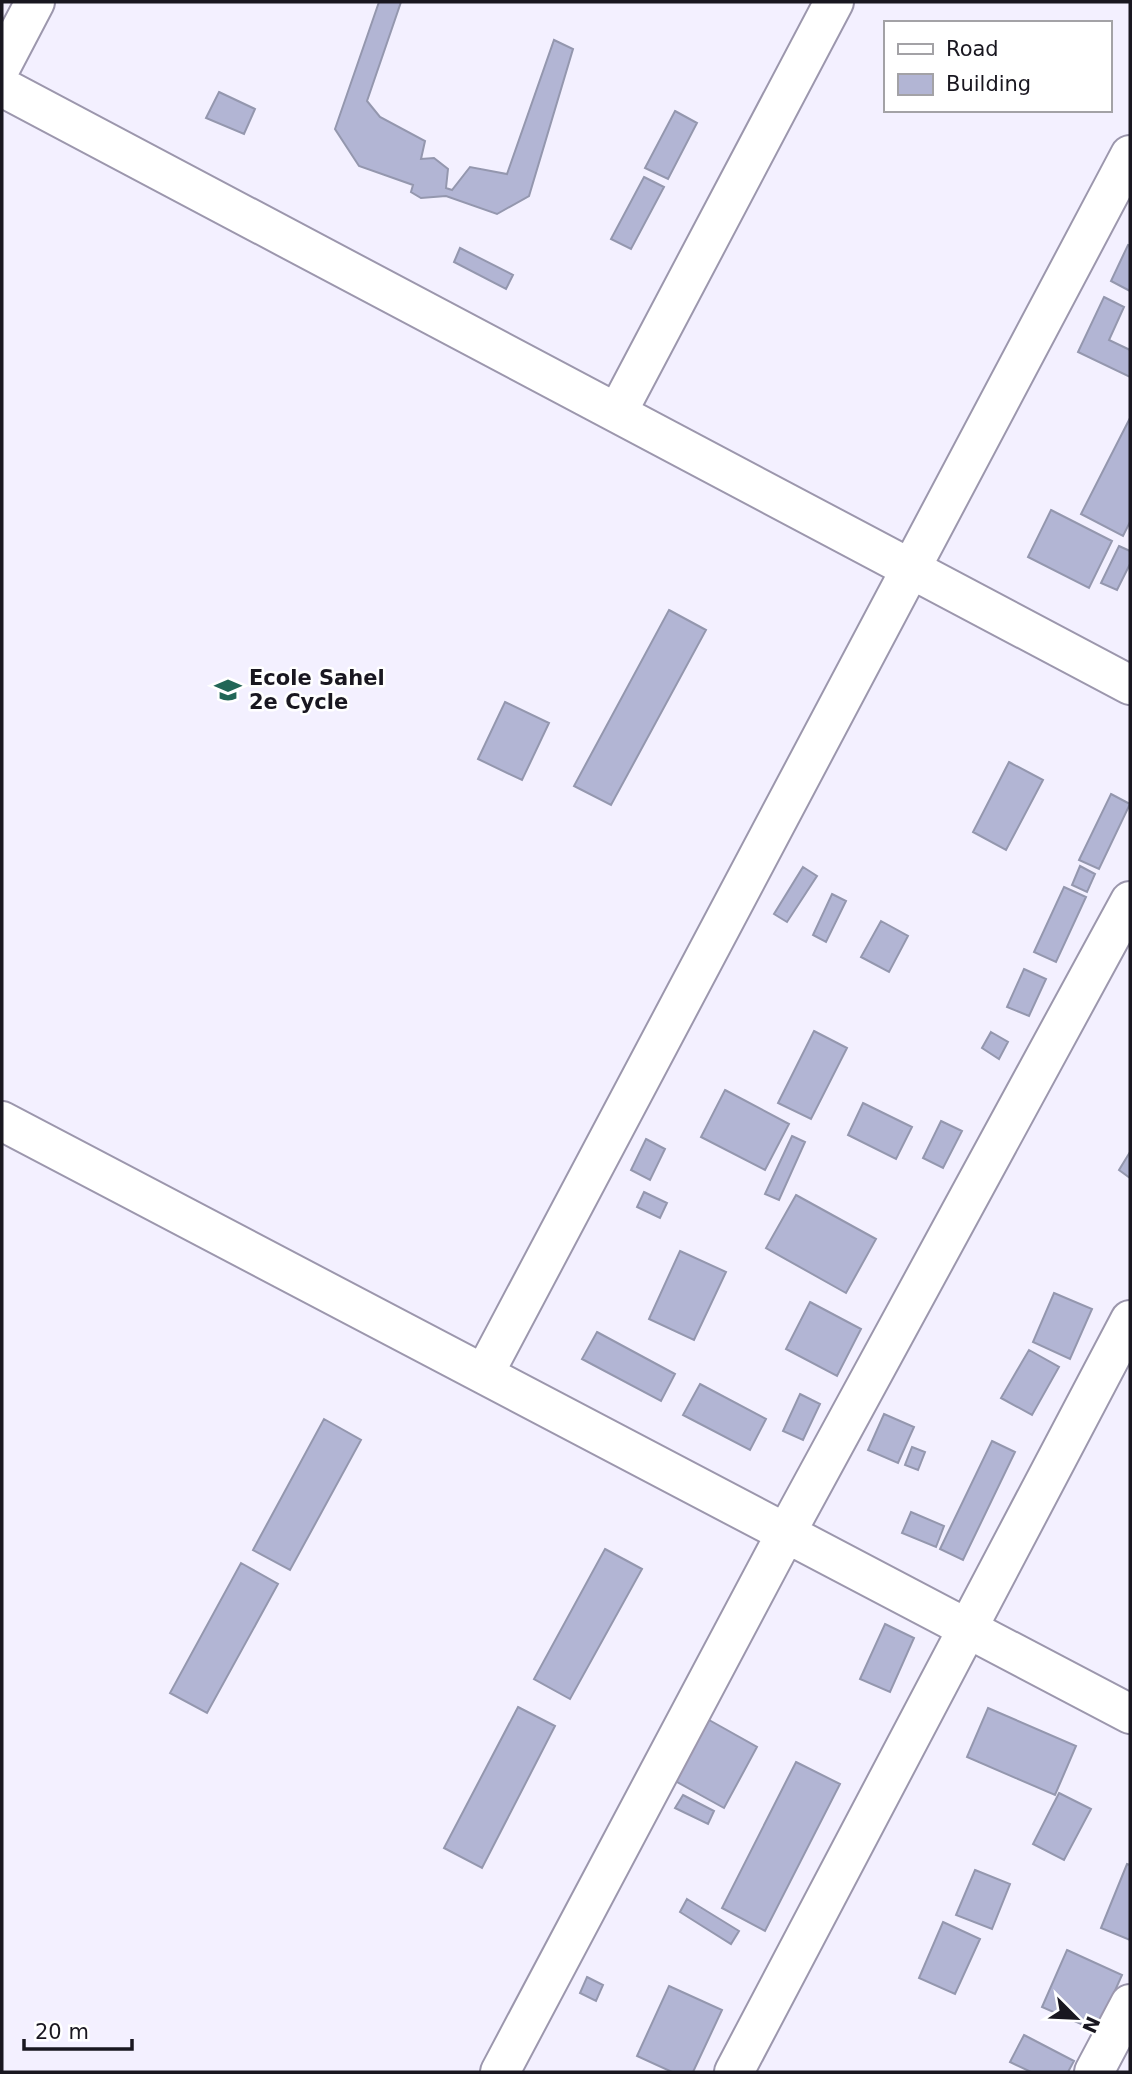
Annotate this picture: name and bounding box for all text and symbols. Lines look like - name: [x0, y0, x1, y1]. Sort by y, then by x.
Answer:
- legend: [884, 21, 1111, 112]
- text: Road: [946, 37, 999, 61]
- text: Building: [946, 72, 1031, 96]
- place label: Ecole Sahel 2e Cycle: [249, 666, 385, 714]
- school or university icon: Ecole Sahel 2e Cycle: [213, 675, 243, 705]
- north arrow: [1041, 1983, 1111, 2053]
- scale bar: [24, 2008, 133, 2052]
- text: N: [1078, 2013, 1105, 2037]
- text: 20 m: [35, 2020, 89, 2044]

